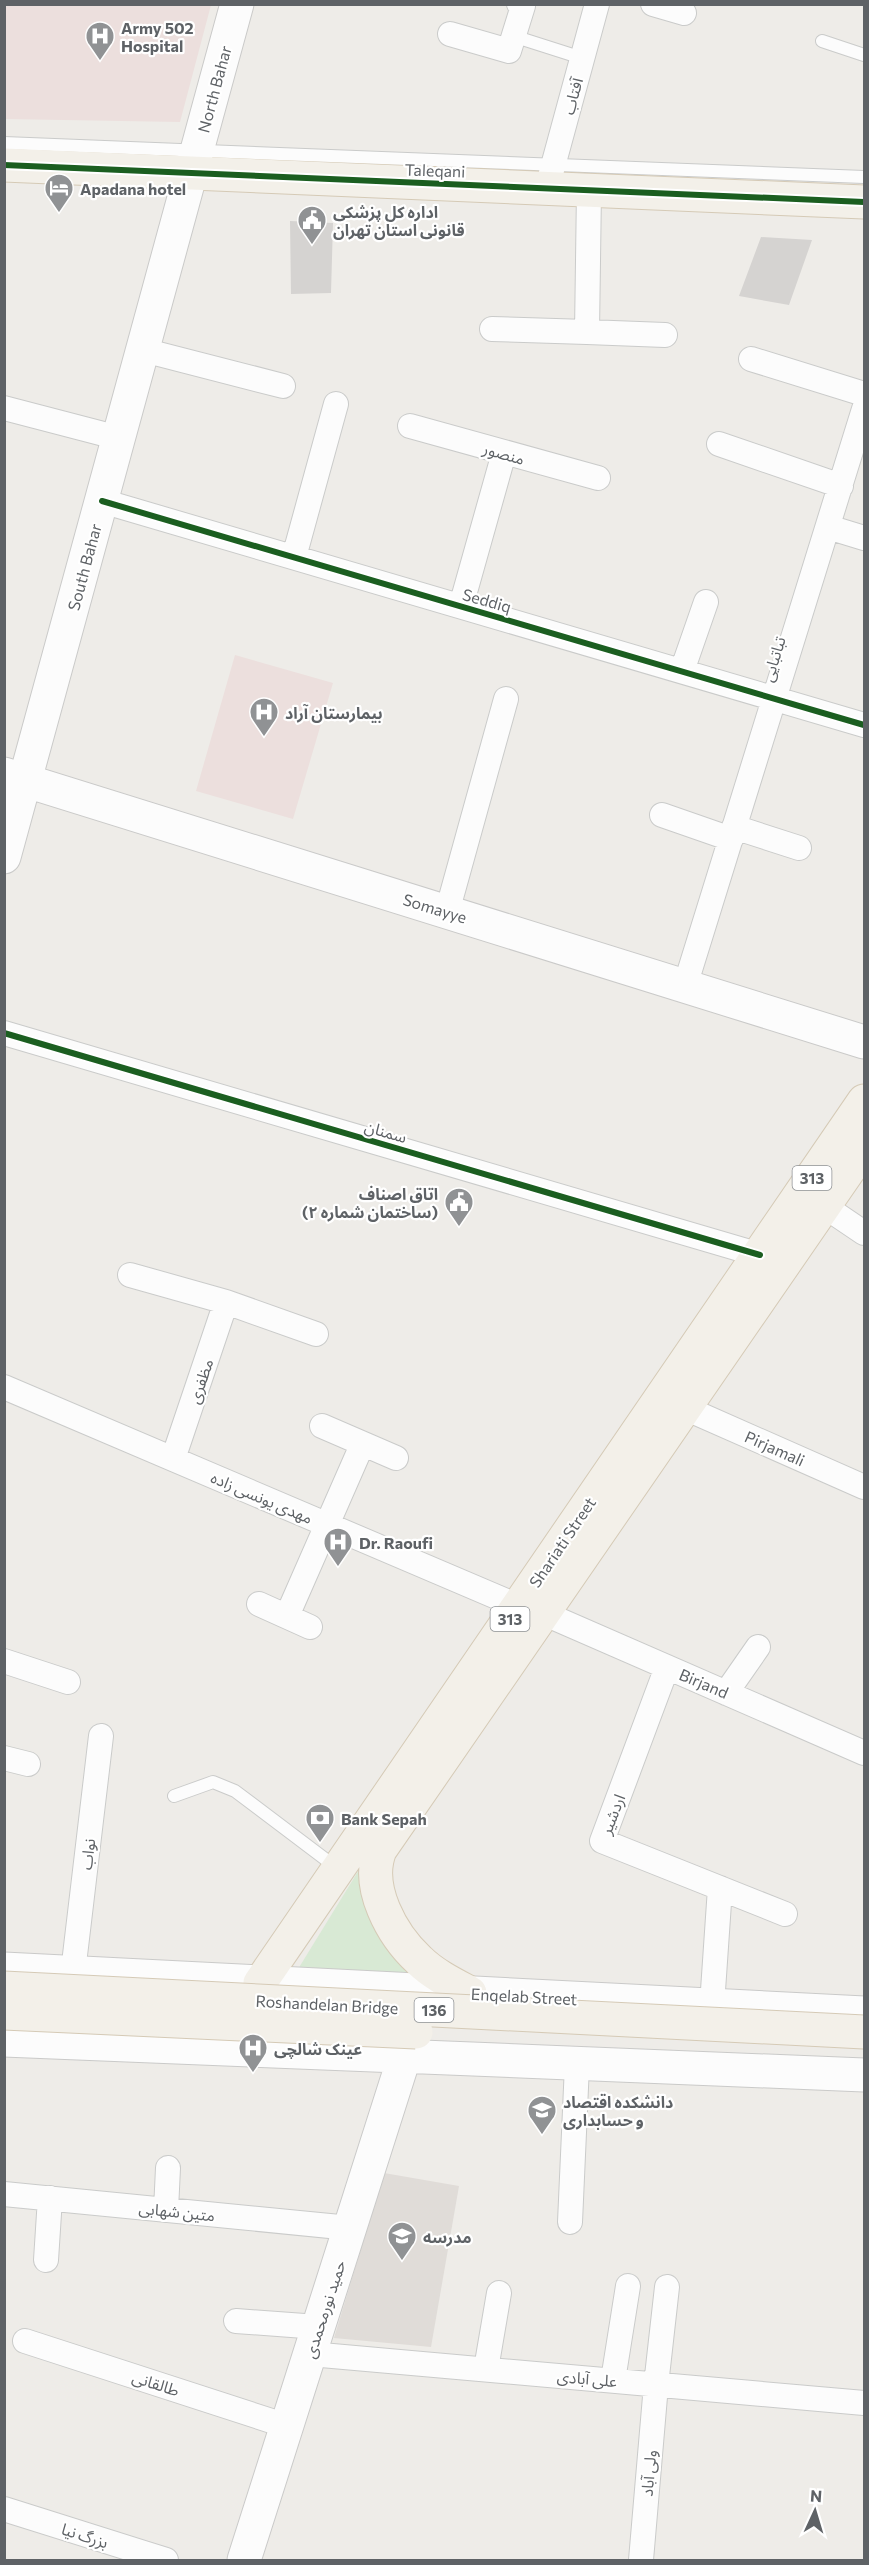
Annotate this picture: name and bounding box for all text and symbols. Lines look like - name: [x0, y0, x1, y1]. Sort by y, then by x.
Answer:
- place label: Army 502 Hospital: [121, 18, 194, 55]
- hospital icon: Army 502 Hospital: [84, 20, 116, 62]
- street label: North Bahar: [193, 43, 235, 135]
- street label: آفتاب: [558, 74, 587, 117]
- street label: Taleqani: [404, 159, 466, 181]
- hotel icon: Apadana hotel: [43, 172, 75, 214]
- place label: Apadana hotel: [80, 179, 186, 198]
- place label: اداره کل پزشکی قانونی استان تهران: [333, 202, 465, 240]
- public building icon: اداره کل پزشکی قانونی استان تهران: [296, 204, 328, 246]
- street label: منصور: [480, 438, 527, 469]
- street label: South Bahar: [63, 521, 105, 613]
- street label: Seddiq: [460, 584, 514, 616]
- street label: تباتبایی: [757, 634, 790, 684]
- hospital icon: بیمارستان آراد: [248, 696, 280, 738]
- place label: بیمارستان آراد: [285, 703, 383, 723]
- street label: Somayye: [401, 889, 469, 927]
- street label: سمنان: [362, 1116, 409, 1147]
- road number: 313: [792, 1166, 832, 1190]
- place label: اتاق اصناف (ساختمان شماره ۲): [302, 1184, 438, 1222]
- public building icon: اتاق اصناف (ساختمان شماره ۲): [443, 1186, 475, 1228]
- street label: مظفری: [183, 1356, 217, 1406]
- street label: Pirjamali: [742, 1426, 808, 1470]
- street label: مهدی یونسی زاده: [208, 1467, 316, 1528]
- street label: Shariati Street: [525, 1493, 599, 1591]
- hospital icon: Dr. Raoufi: [322, 1526, 354, 1568]
- place label: Dr. Raoufi: [359, 1533, 433, 1552]
- road number: 313: [490, 1607, 530, 1631]
- street label: Birjand: [676, 1664, 732, 1702]
- street label: اردشیر: [595, 1791, 629, 1838]
- bank icon: Bank Sepah: [304, 1802, 336, 1844]
- place label: Bank Sepah: [341, 1809, 427, 1828]
- street label: نواب: [76, 1837, 99, 1871]
- street label: Enqelab Street: [470, 1984, 578, 2008]
- street label: Roshandelan Bridge: [255, 1991, 399, 2017]
- road number: 136: [414, 1998, 454, 2022]
- hospital icon: عينک شالچی: [237, 2032, 269, 2074]
- place label: عينک شالچی: [274, 2039, 362, 2059]
- place label: دانشکده اقتصاد و حسابداری: [563, 2092, 673, 2130]
- school or university icon: دانشکده اقتصاد و حسابداری: [526, 2094, 558, 2136]
- street label: متین شهابی: [138, 2198, 216, 2225]
- school or university icon: مدرسه: [386, 2220, 418, 2262]
- place label: مدرسه: [423, 2227, 472, 2247]
- street label: حمید نورمحمدی: [299, 2258, 350, 2361]
- street label: علی آبادی: [556, 2366, 618, 2391]
- street label: طالقانی: [130, 2367, 182, 2401]
- street label: ولی آباد: [637, 2449, 660, 2497]
- north arrow: [785, 2481, 845, 2541]
- text: N: [809, 2486, 823, 2505]
- street label: بزرگ نیا: [59, 2519, 111, 2552]

